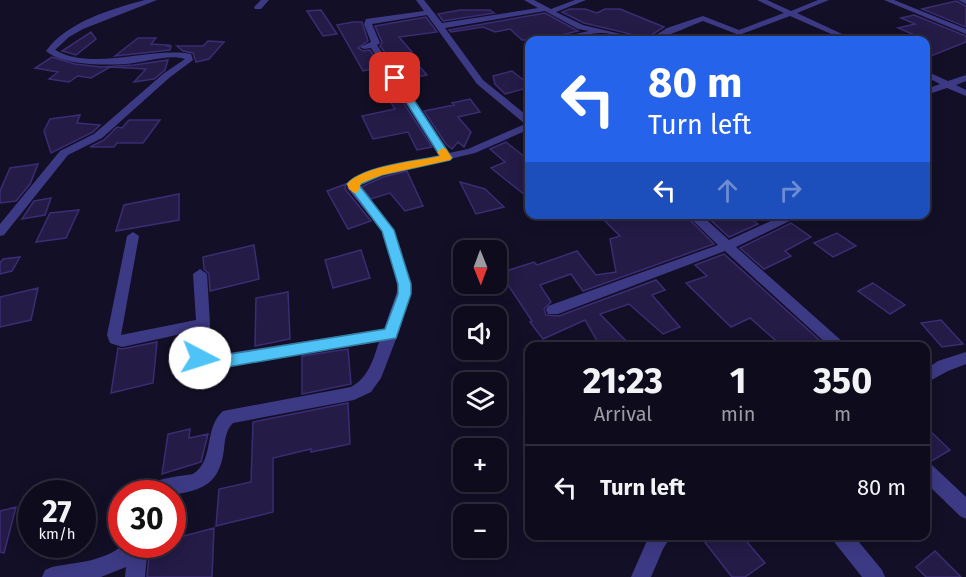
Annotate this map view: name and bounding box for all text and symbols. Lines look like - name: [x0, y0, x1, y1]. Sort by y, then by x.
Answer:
- pin: [369, 52, 420, 103]
- text: 80 m: [648, 58, 742, 108]
- icon: left: [549, 60, 627, 138]
- icon: arrive: [378, 61, 411, 94]
- text: Turn left: [648, 109, 751, 141]
- icon: left: [648, 174, 681, 207]
- icon: ahead: [711, 174, 744, 207]
- icon: right: [774, 174, 807, 207]
- north arrow: [453, 240, 507, 294]
- map controls: [453, 240, 507, 558]
- button: sound: [453, 306, 507, 360]
- position arrow: [168, 326, 232, 390]
- text: 21:23: [583, 359, 663, 403]
- text: 1: [730, 359, 746, 403]
- text: 350: [813, 359, 872, 403]
- button: layers: [453, 372, 507, 426]
- text: Arrival: [594, 402, 652, 426]
- text: min: [721, 402, 755, 426]
- text: m: [834, 402, 851, 426]
- button: +: [453, 438, 507, 492]
- icon: left: [549, 471, 582, 504]
- text: Turn left: [600, 474, 685, 501]
- text: 80 m: [857, 474, 906, 501]
- speed limit sign: 30: [108, 480, 186, 558]
- text: 27: [42, 494, 72, 530]
- button: −: [453, 504, 507, 558]
- text: km/h: [38, 525, 76, 543]

